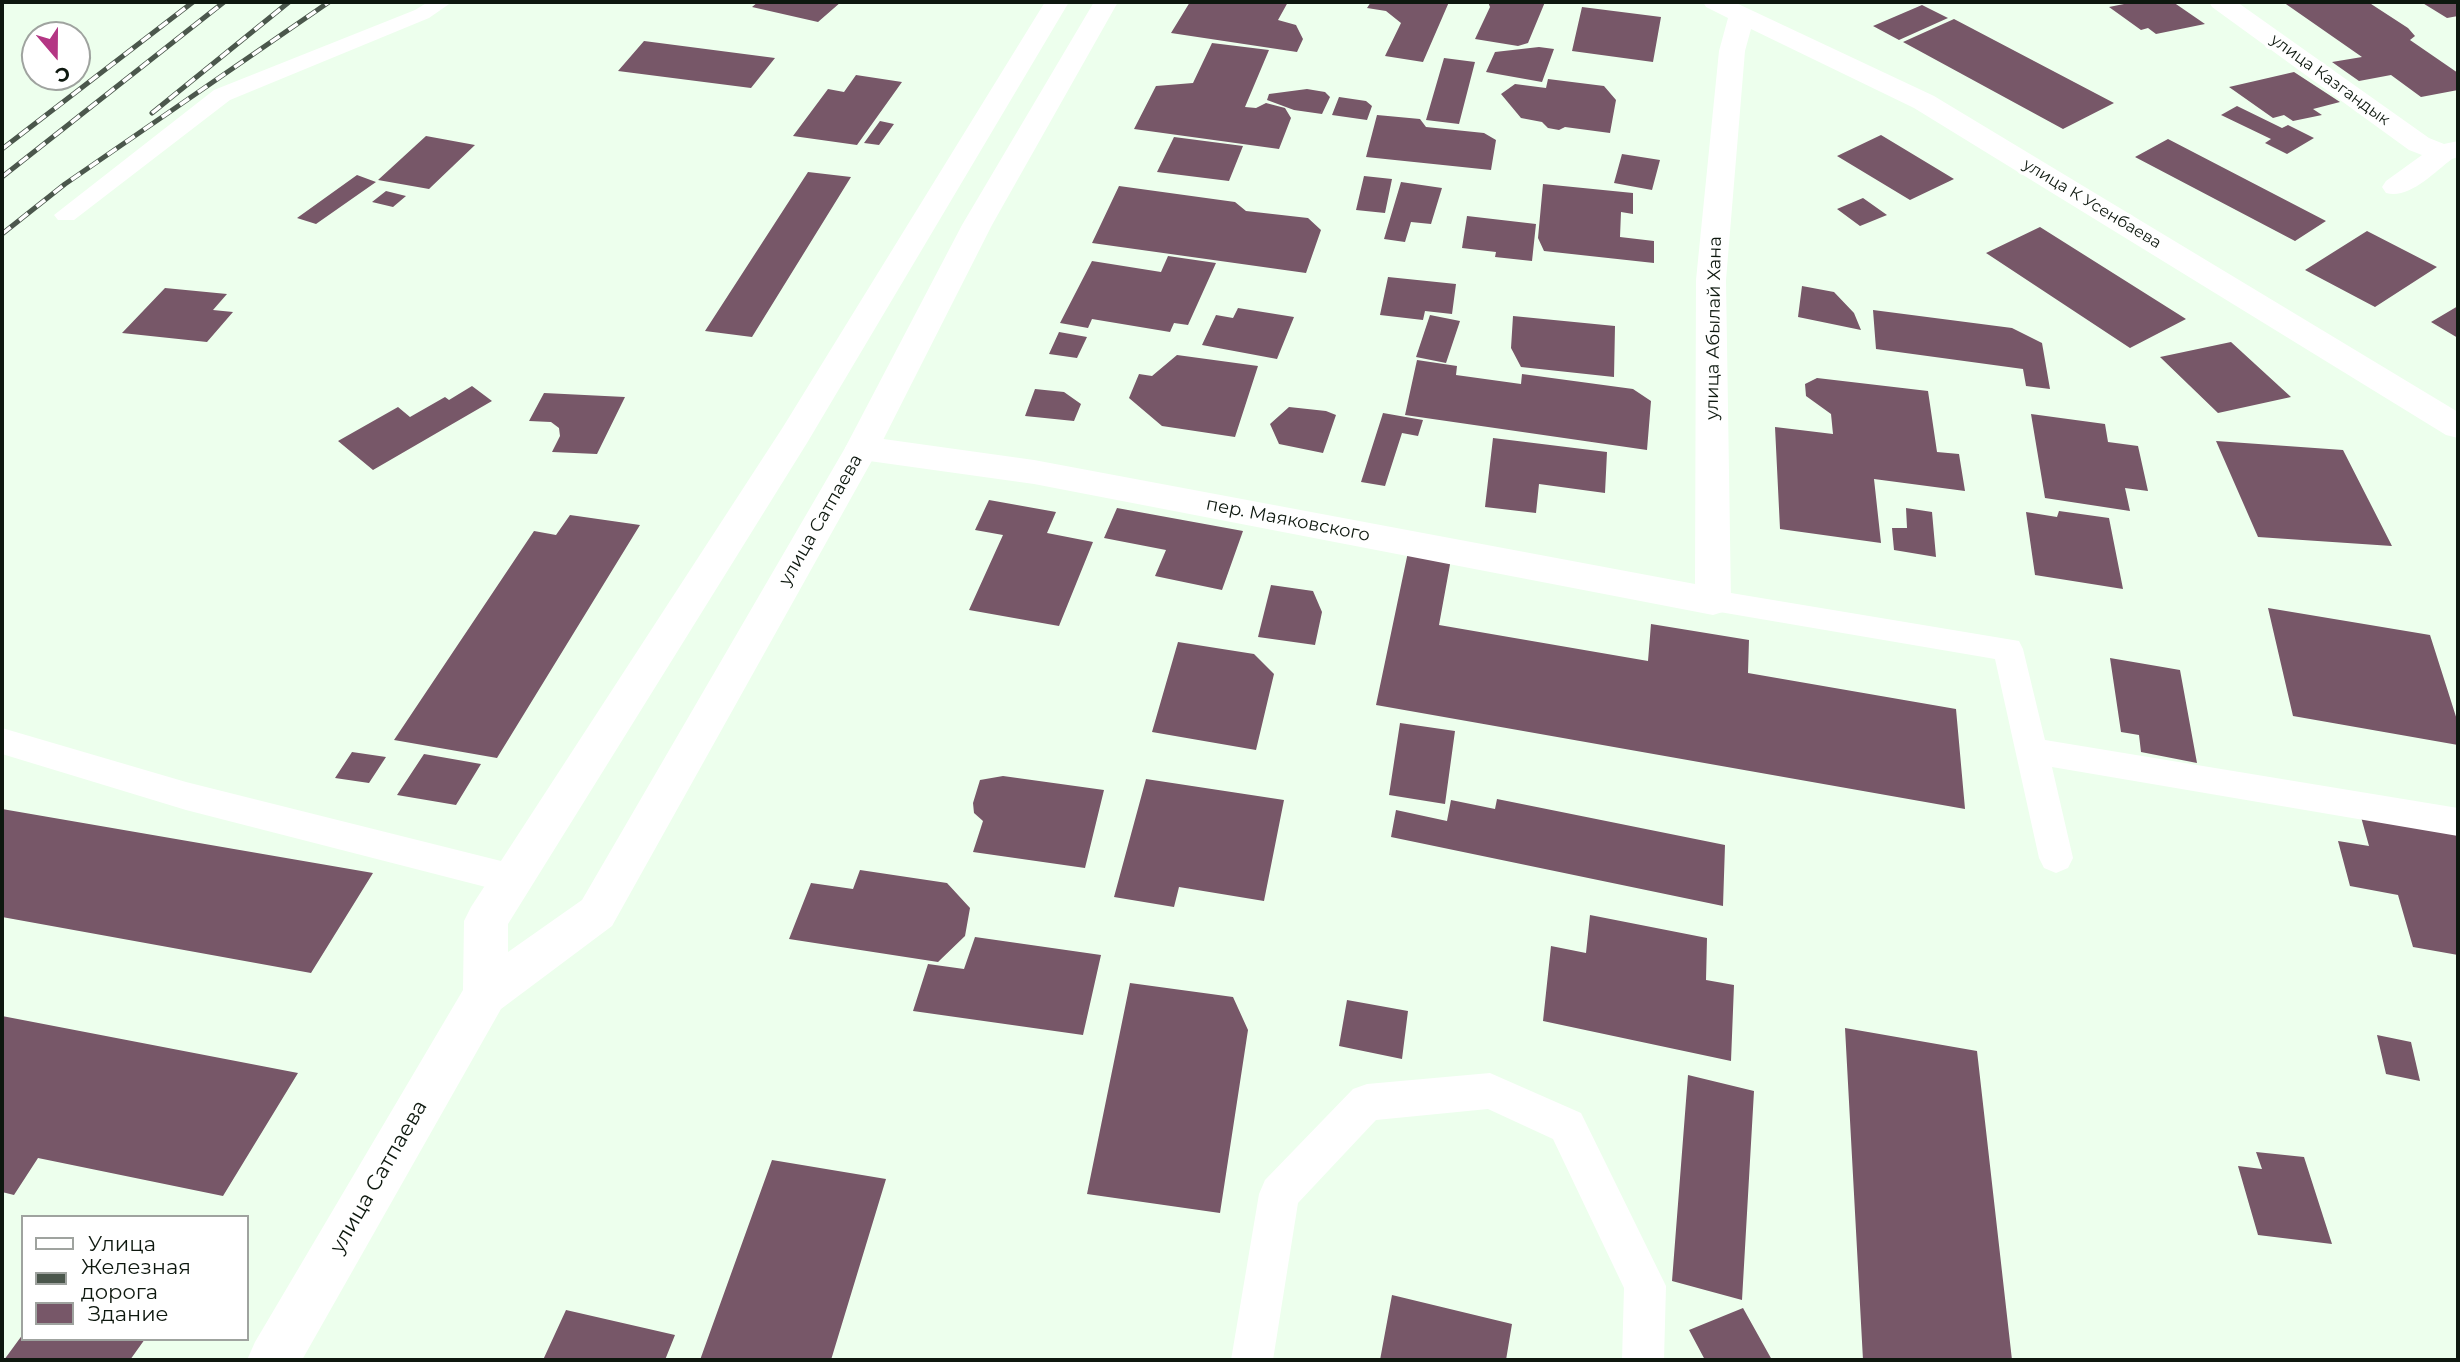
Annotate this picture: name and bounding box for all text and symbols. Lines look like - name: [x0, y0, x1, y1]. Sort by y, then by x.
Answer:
- north arrow: [21, 21, 91, 91]
- street label: улица Казгандык: [2267, 30, 2393, 130]
- text: С: [52, 61, 73, 87]
- street label: улица К Усенбаева: [2019, 155, 2165, 253]
- street label: улица Абылай Хана: [1702, 236, 1726, 420]
- street label: улица Сатпаева: [775, 451, 867, 589]
- street label: пер. Маяковского: [1204, 494, 1372, 546]
- street label: улица Сатпаева: [325, 1096, 433, 1258]
- legend: [21, 1215, 248, 1341]
- text: Улица: [88, 1231, 156, 1256]
- text: Железная дорога: [81, 1254, 191, 1304]
- text: Здание: [88, 1301, 169, 1326]

